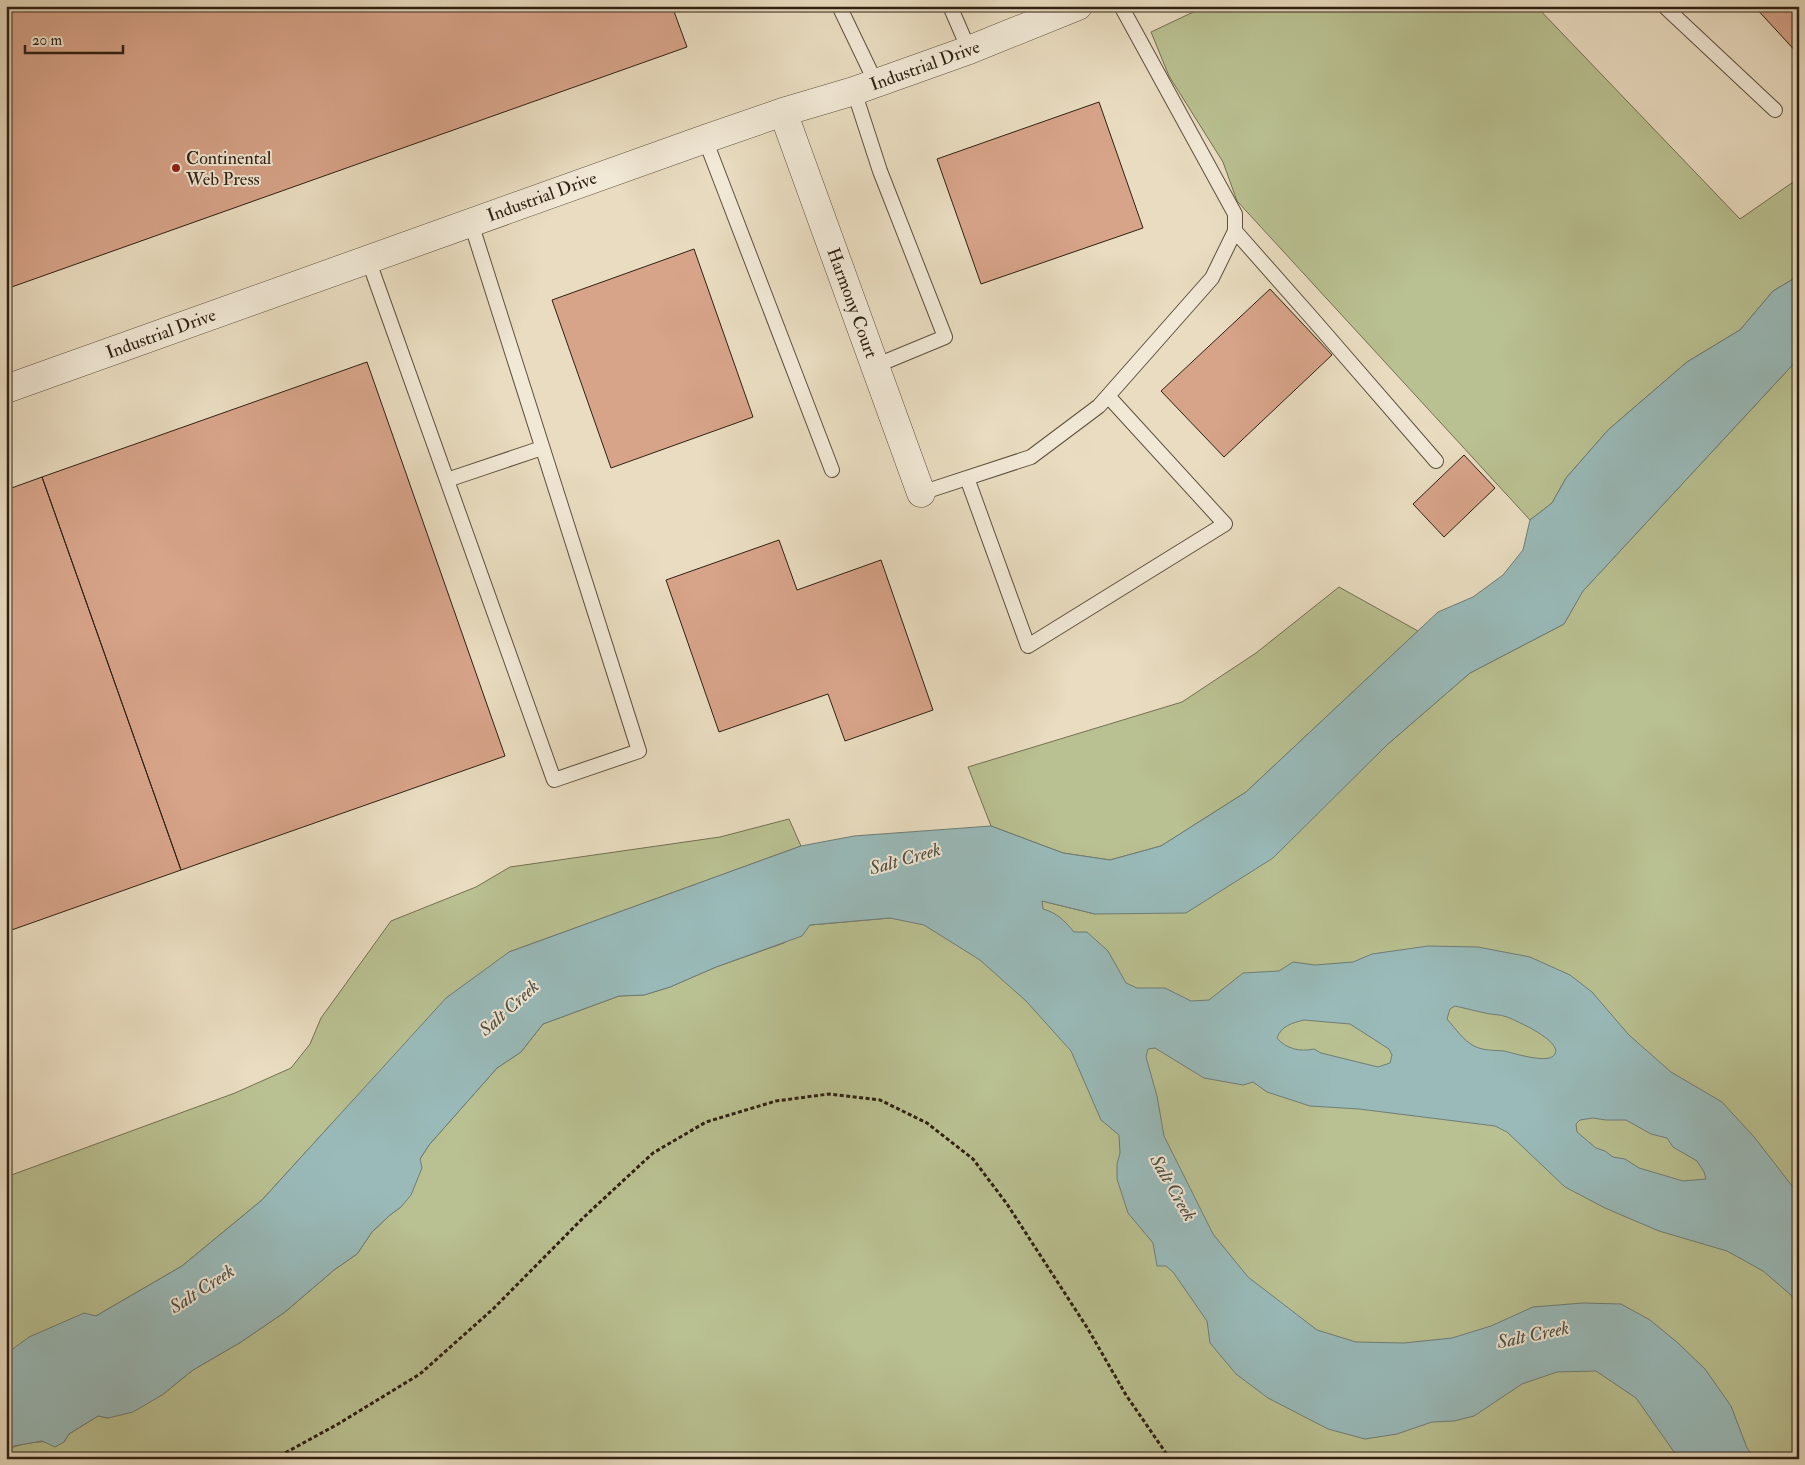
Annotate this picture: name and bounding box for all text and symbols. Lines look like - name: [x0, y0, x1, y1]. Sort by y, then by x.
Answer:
- scale bar: [25, 22, 122, 54]
- text: 20 m: [32, 31, 62, 50]
- street label: Industrial Drive: [867, 35, 983, 97]
- place label: Continental Web Press: [185, 147, 272, 191]
- marker: Continental Web Press: [170, 162, 182, 174]
- street label: Industrial Drive: [484, 166, 600, 228]
- street label: Harmony Court: [821, 245, 883, 362]
- street label: Industrial Drive: [103, 303, 219, 365]
- water label: Salt Creek: [866, 837, 944, 881]
- water label: Salt Creek: [473, 975, 544, 1042]
- water label: Salt Creek: [1144, 1149, 1202, 1226]
- water label: Salt Creek: [164, 1259, 239, 1320]
- water label: Salt Creek: [1494, 1316, 1571, 1355]

